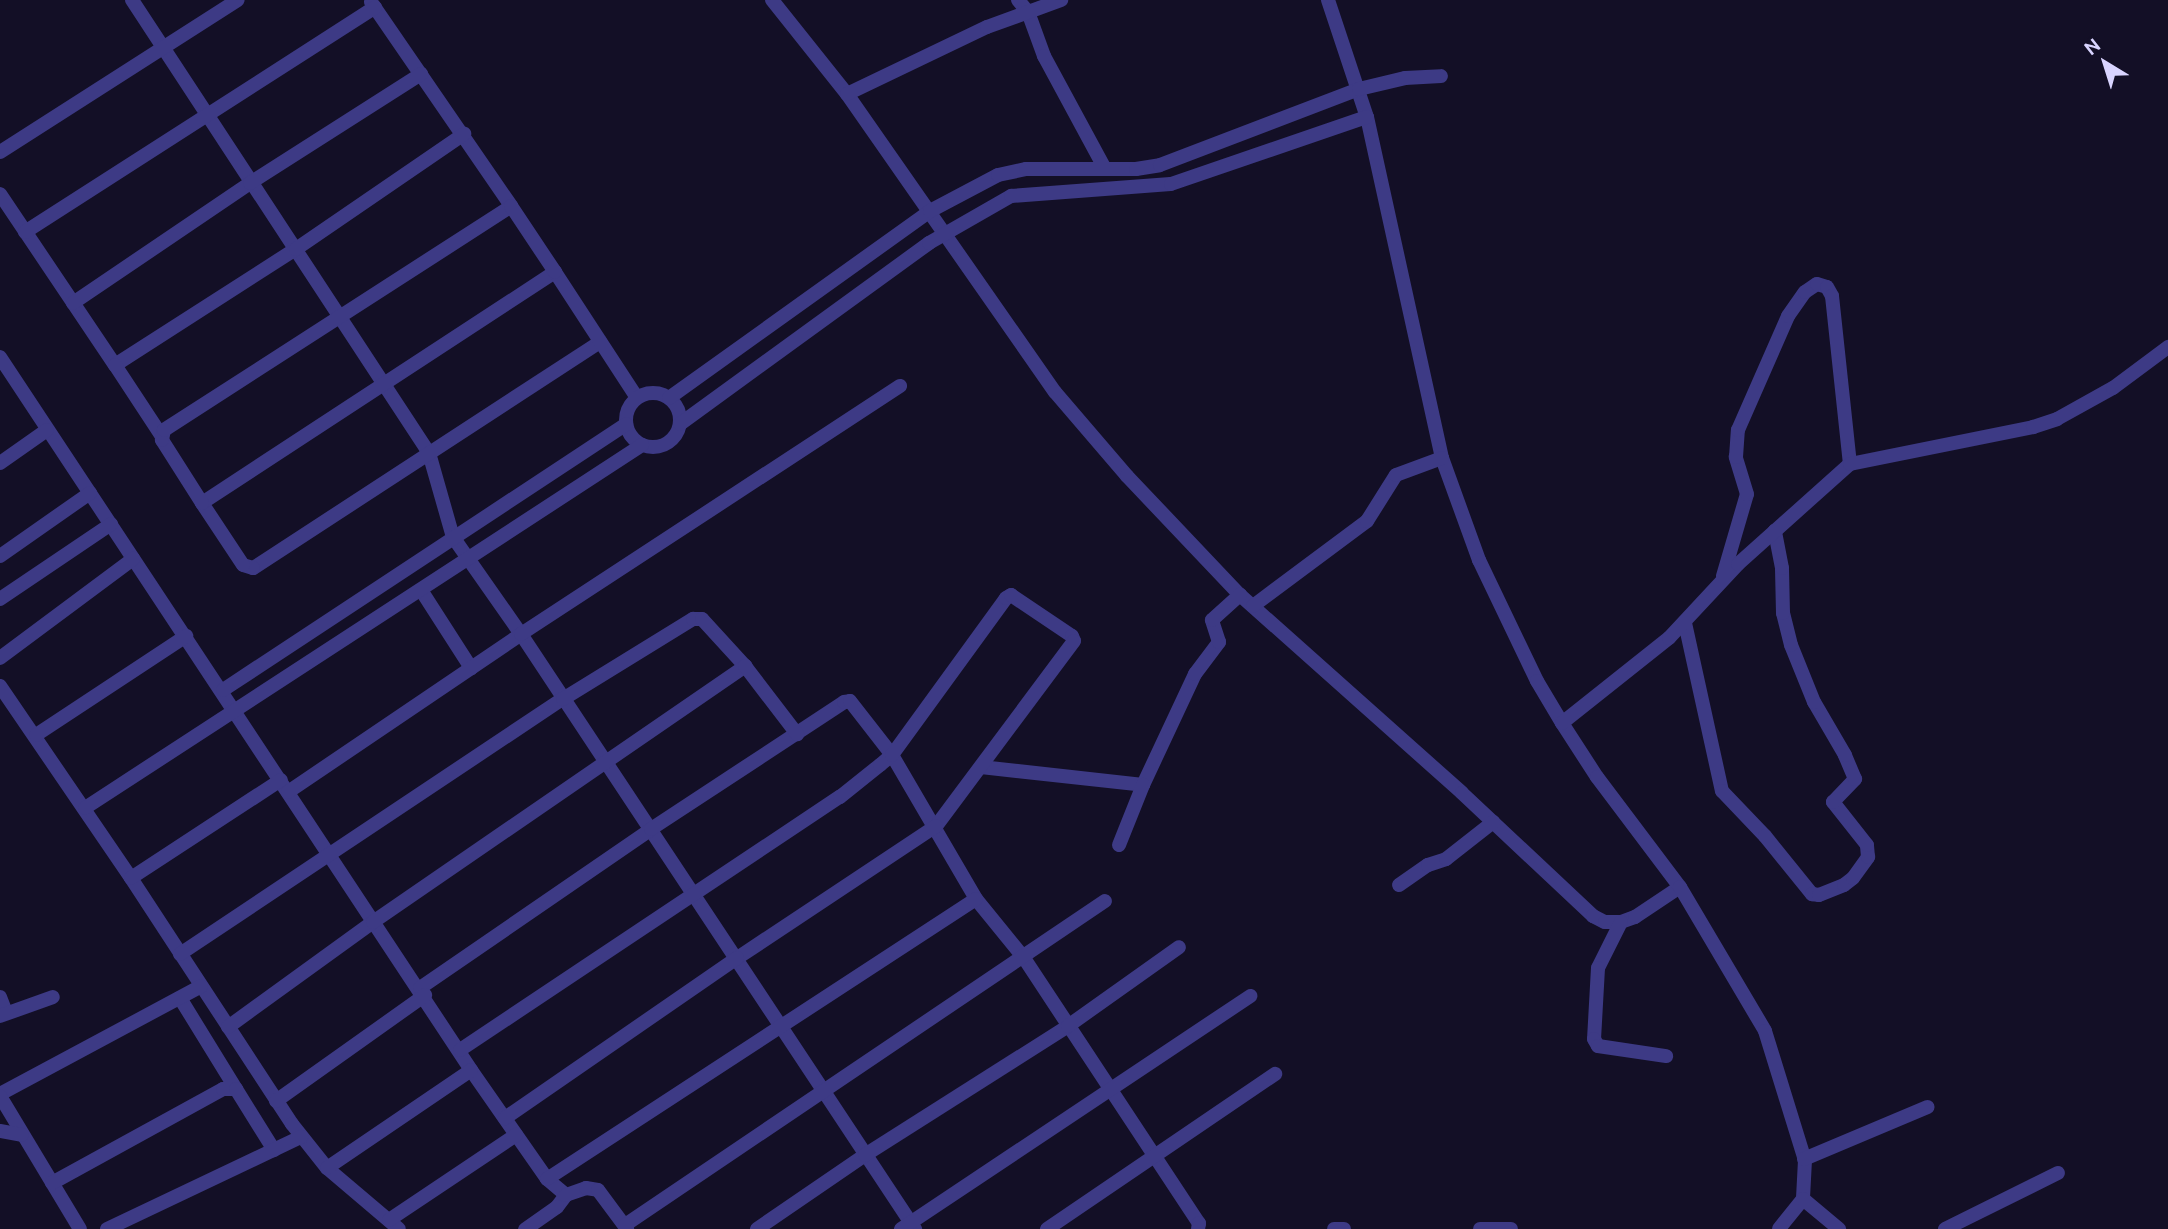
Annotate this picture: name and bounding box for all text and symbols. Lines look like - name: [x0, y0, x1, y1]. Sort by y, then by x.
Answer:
- north arrow: [2070, 28, 2140, 98]
- text: N: [2080, 33, 2104, 59]

